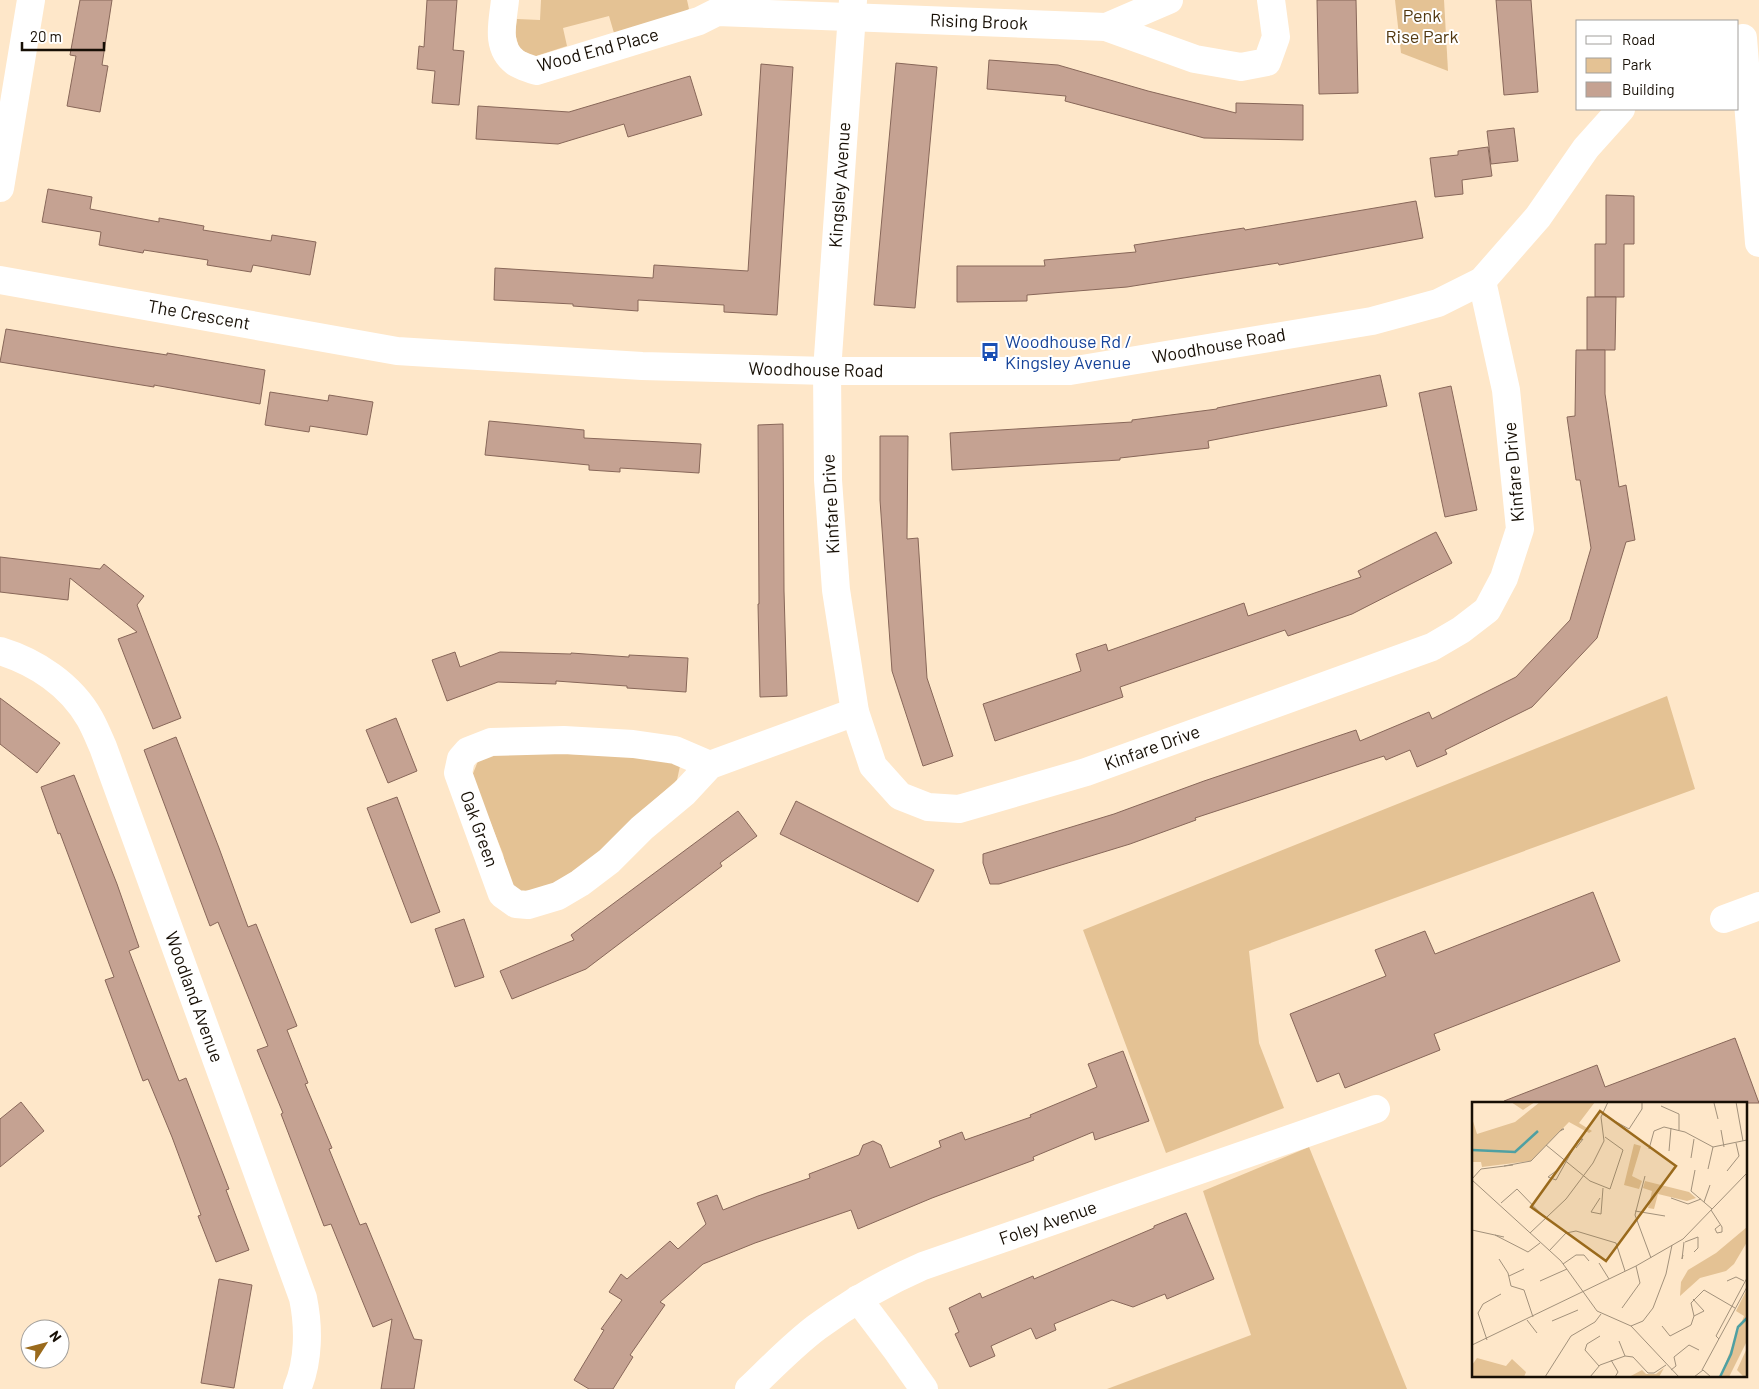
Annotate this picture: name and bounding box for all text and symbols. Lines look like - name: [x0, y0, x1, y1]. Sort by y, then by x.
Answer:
- park label: Penk Rise Park: [1386, 4, 1458, 47]
- street label: Rising Brook: [930, 8, 1028, 34]
- scale bar: [22, 20, 105, 52]
- legend: [1576, 20, 1739, 110]
- street label: Wood End Place: [535, 22, 661, 76]
- text: 20 m: [30, 27, 62, 45]
- text: Road: [1622, 30, 1655, 48]
- text: Park: [1622, 55, 1652, 73]
- text: Building: [1622, 80, 1675, 98]
- street label: Kingsley Avenue: [824, 121, 854, 249]
- street label: The Crescent: [146, 294, 252, 334]
- street label: Woodhouse Road: [1150, 322, 1287, 368]
- place label: Woodhouse Rd / Kingsley Avenue: [1005, 330, 1132, 373]
- bus stop icon: Woodhouse Rd / Kingsley Avenue: [979, 341, 1001, 363]
- street label: Woodhouse Road: [748, 357, 884, 381]
- street label: Kinfare Drive: [1498, 421, 1528, 523]
- street label: Kinfare Drive: [816, 453, 844, 555]
- street label: Kinfare Drive: [1101, 720, 1203, 775]
- street label: Oak Green: [456, 788, 504, 870]
- street label: Woodland Avenue: [161, 928, 229, 1065]
- inset map: [1472, 1102, 1746, 1376]
- street label: Foley Avenue: [996, 1195, 1099, 1249]
- north arrow: [20, 1319, 70, 1369]
- text: N: [46, 1327, 66, 1345]

